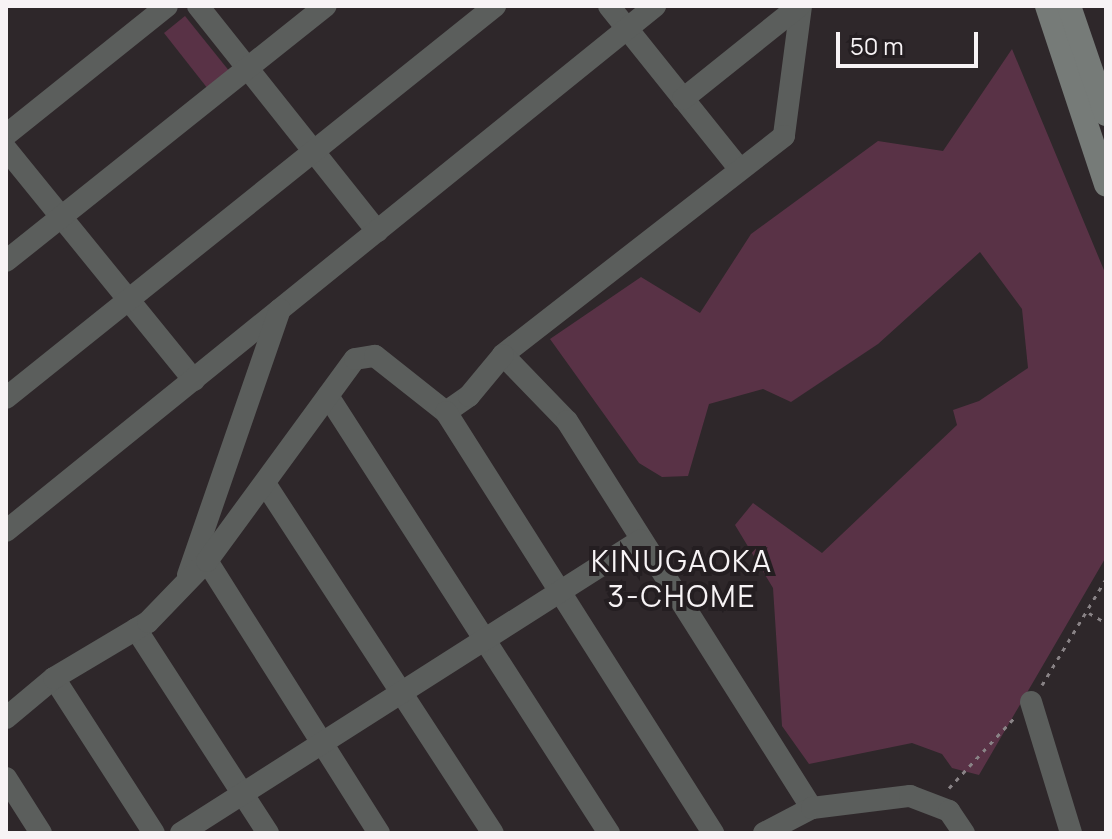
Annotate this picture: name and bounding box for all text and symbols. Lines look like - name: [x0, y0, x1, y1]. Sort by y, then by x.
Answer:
- scale bar: [840, 16, 982, 66]
- text: 50 m: [850, 29, 904, 62]
- district label: KINUGAOKA 3-CHOME: [591, 543, 773, 614]

